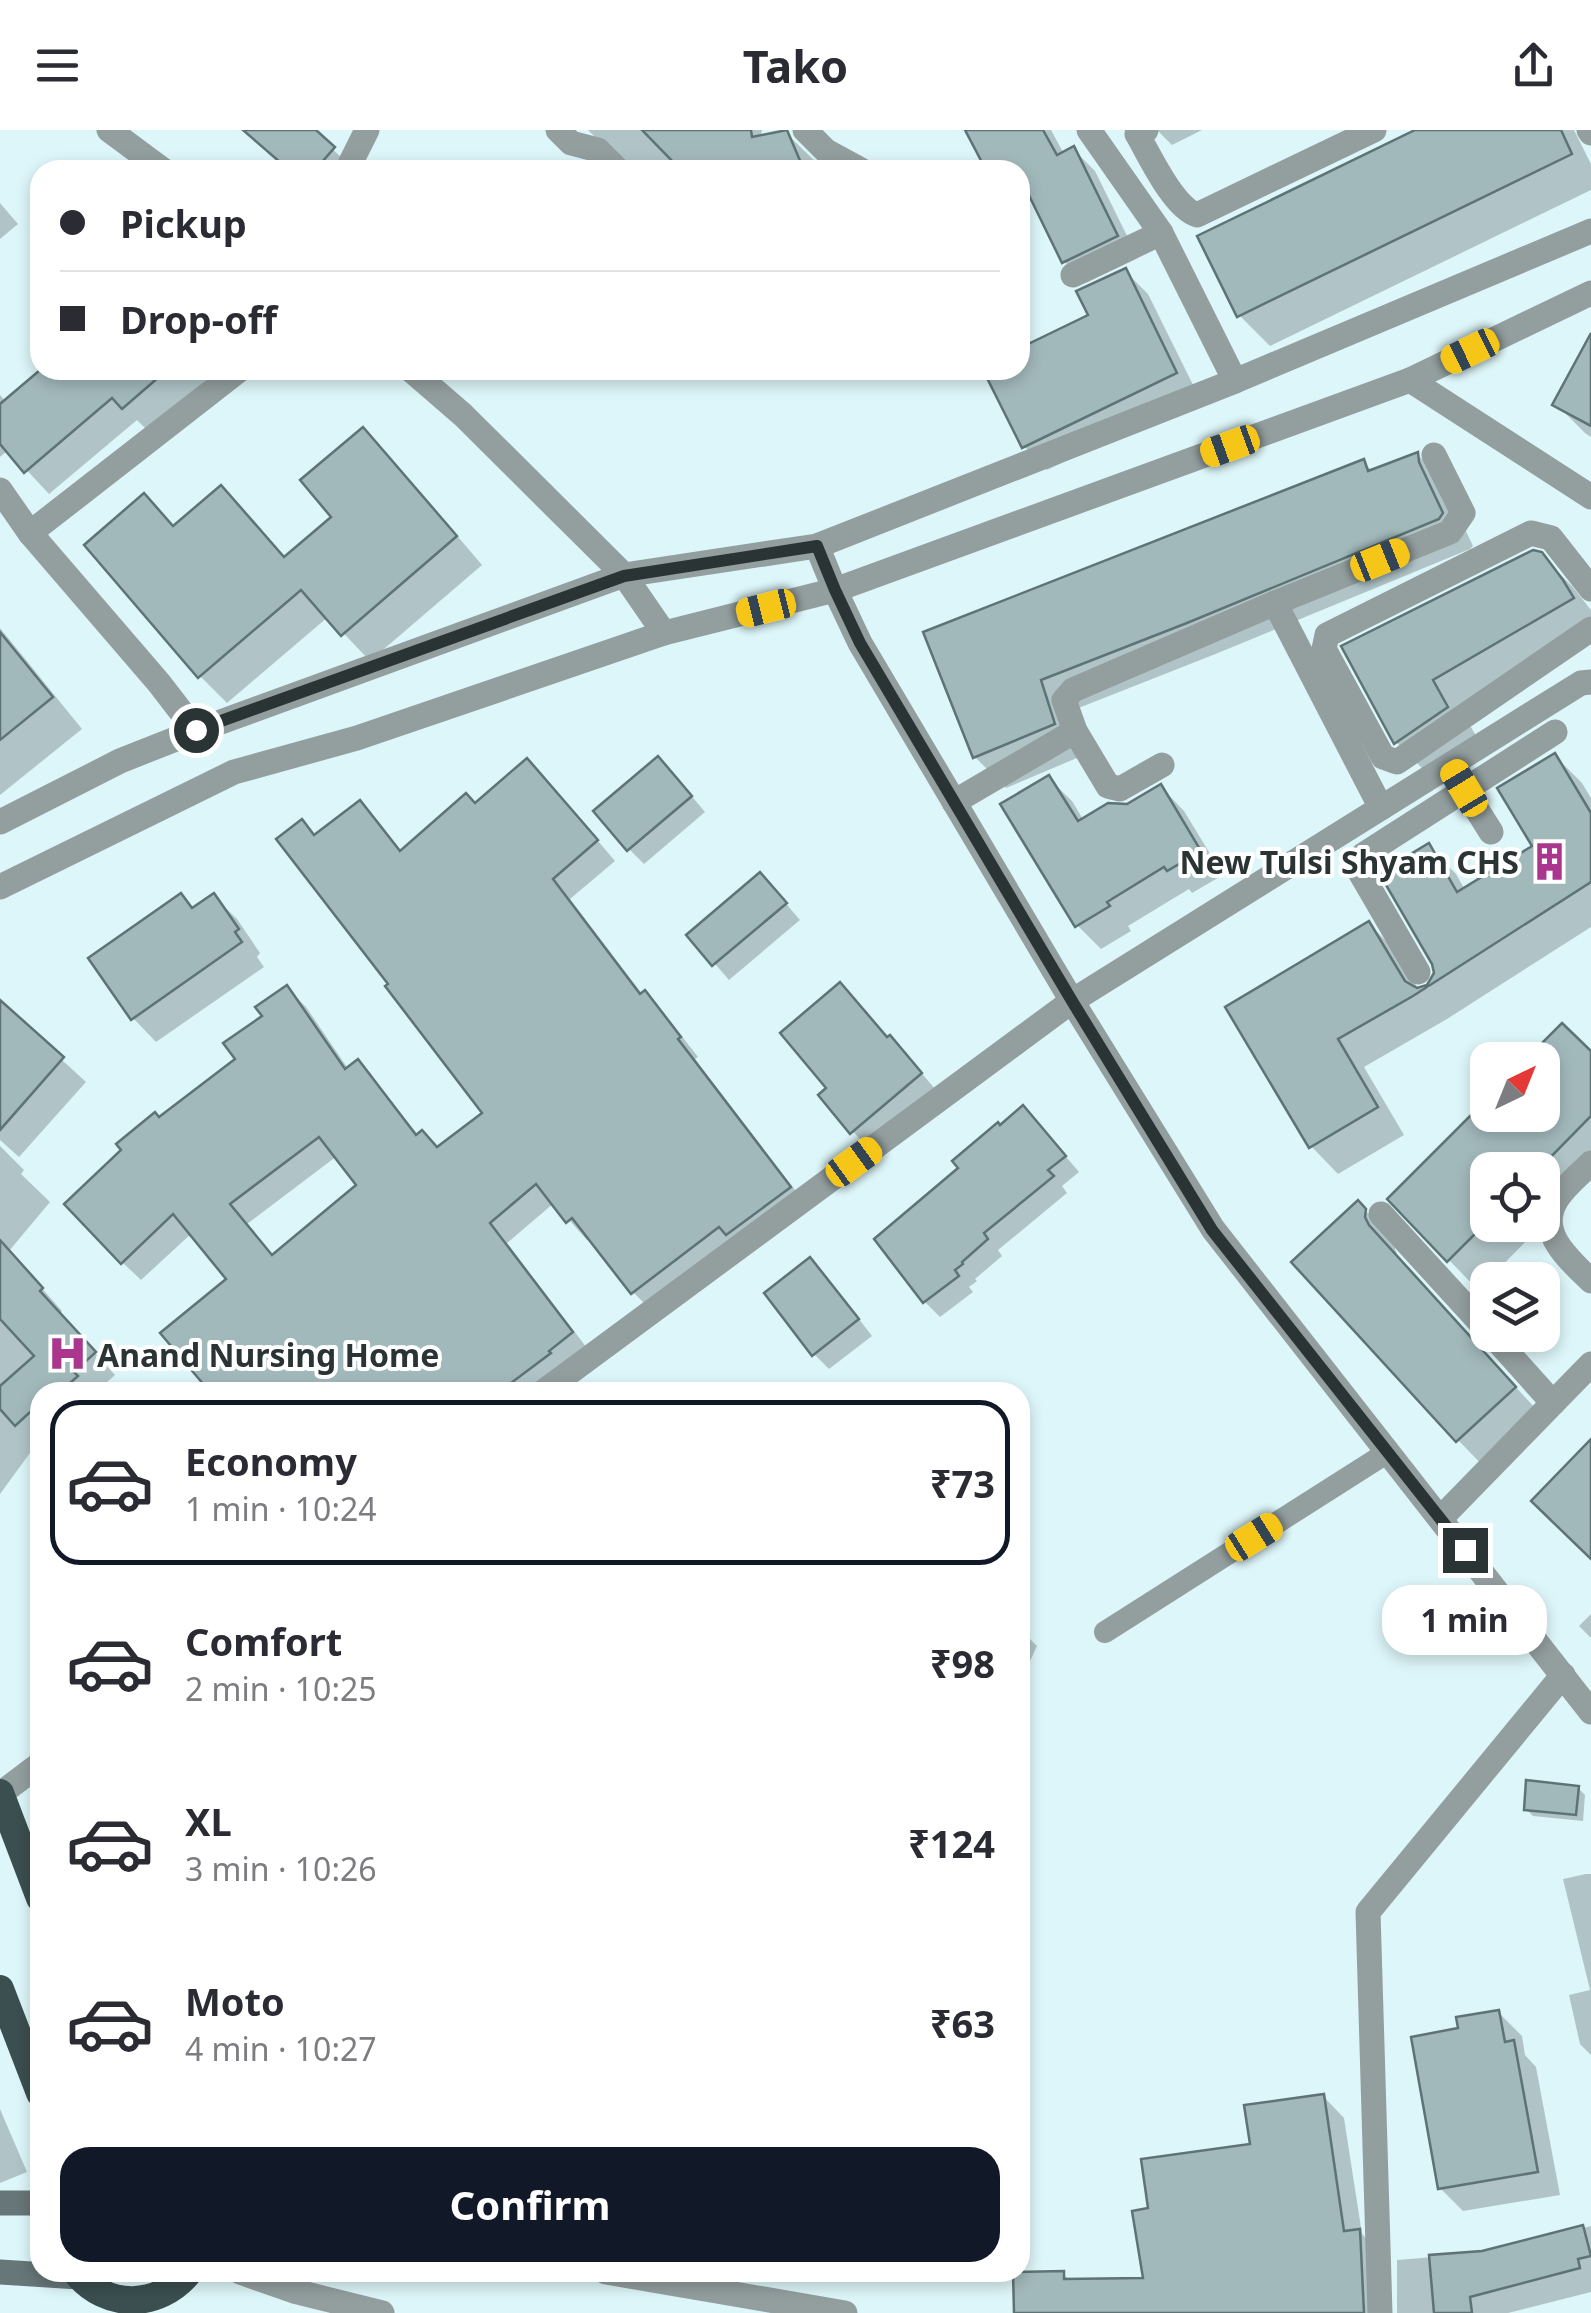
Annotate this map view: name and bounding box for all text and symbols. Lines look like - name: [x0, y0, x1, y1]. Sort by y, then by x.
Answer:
- text: Tako: [743, 35, 848, 96]
- icon: menu: [30, 38, 85, 93]
- icon: share: [1506, 38, 1561, 93]
- text: Pickup: [120, 197, 247, 249]
- text: Drop-off: [120, 293, 277, 345]
- car: [1436, 324, 1504, 378]
- car: [1197, 422, 1263, 470]
- car: [1347, 535, 1413, 585]
- car: [733, 586, 799, 630]
- route start: [174, 708, 219, 753]
- car: [1436, 755, 1492, 821]
- place label: New Tulsi Shyam CHS: [1180, 840, 1519, 883]
- building icon: New Tulsi Shyam CHS: [1528, 840, 1570, 882]
- north arrow: [1470, 1042, 1560, 1132]
- map controls: [1470, 1042, 1560, 1352]
- car: [821, 1132, 887, 1192]
- button: locate: [1470, 1152, 1560, 1242]
- button: layers: [1470, 1262, 1560, 1352]
- hospital icon: Anand Nursing Home: [46, 1333, 88, 1375]
- place label: Anand Nursing Home: [97, 1333, 439, 1376]
- text: Economy: [185, 1435, 357, 1487]
- icon: car: [65, 1438, 155, 1528]
- text: ₹73: [930, 1457, 995, 1509]
- text: 1 min · 10:24: [185, 1487, 377, 1530]
- car: [1221, 1508, 1287, 1566]
- route end: [1443, 1528, 1488, 1573]
- callout: 1 min: [1382, 1585, 1548, 1655]
- text: 1 min: [1420, 1598, 1509, 1641]
- text: Comfort: [185, 1615, 342, 1667]
- icon: car: [65, 1618, 155, 1708]
- text: ₹98: [930, 1637, 995, 1689]
- text: 2 min · 10:25: [185, 1667, 377, 1710]
- text: XL: [185, 1795, 232, 1847]
- icon: car: [65, 1798, 155, 1888]
- text: ₹124: [908, 1817, 995, 1869]
- text: 3 min · 10:26: [185, 1847, 377, 1890]
- text: Moto: [185, 1975, 285, 2027]
- icon: car: [65, 1978, 155, 2068]
- text: ₹63: [930, 1997, 995, 2049]
- text: 4 min · 10:27: [185, 2027, 377, 2070]
- button: Confirm: [60, 2147, 1000, 2262]

